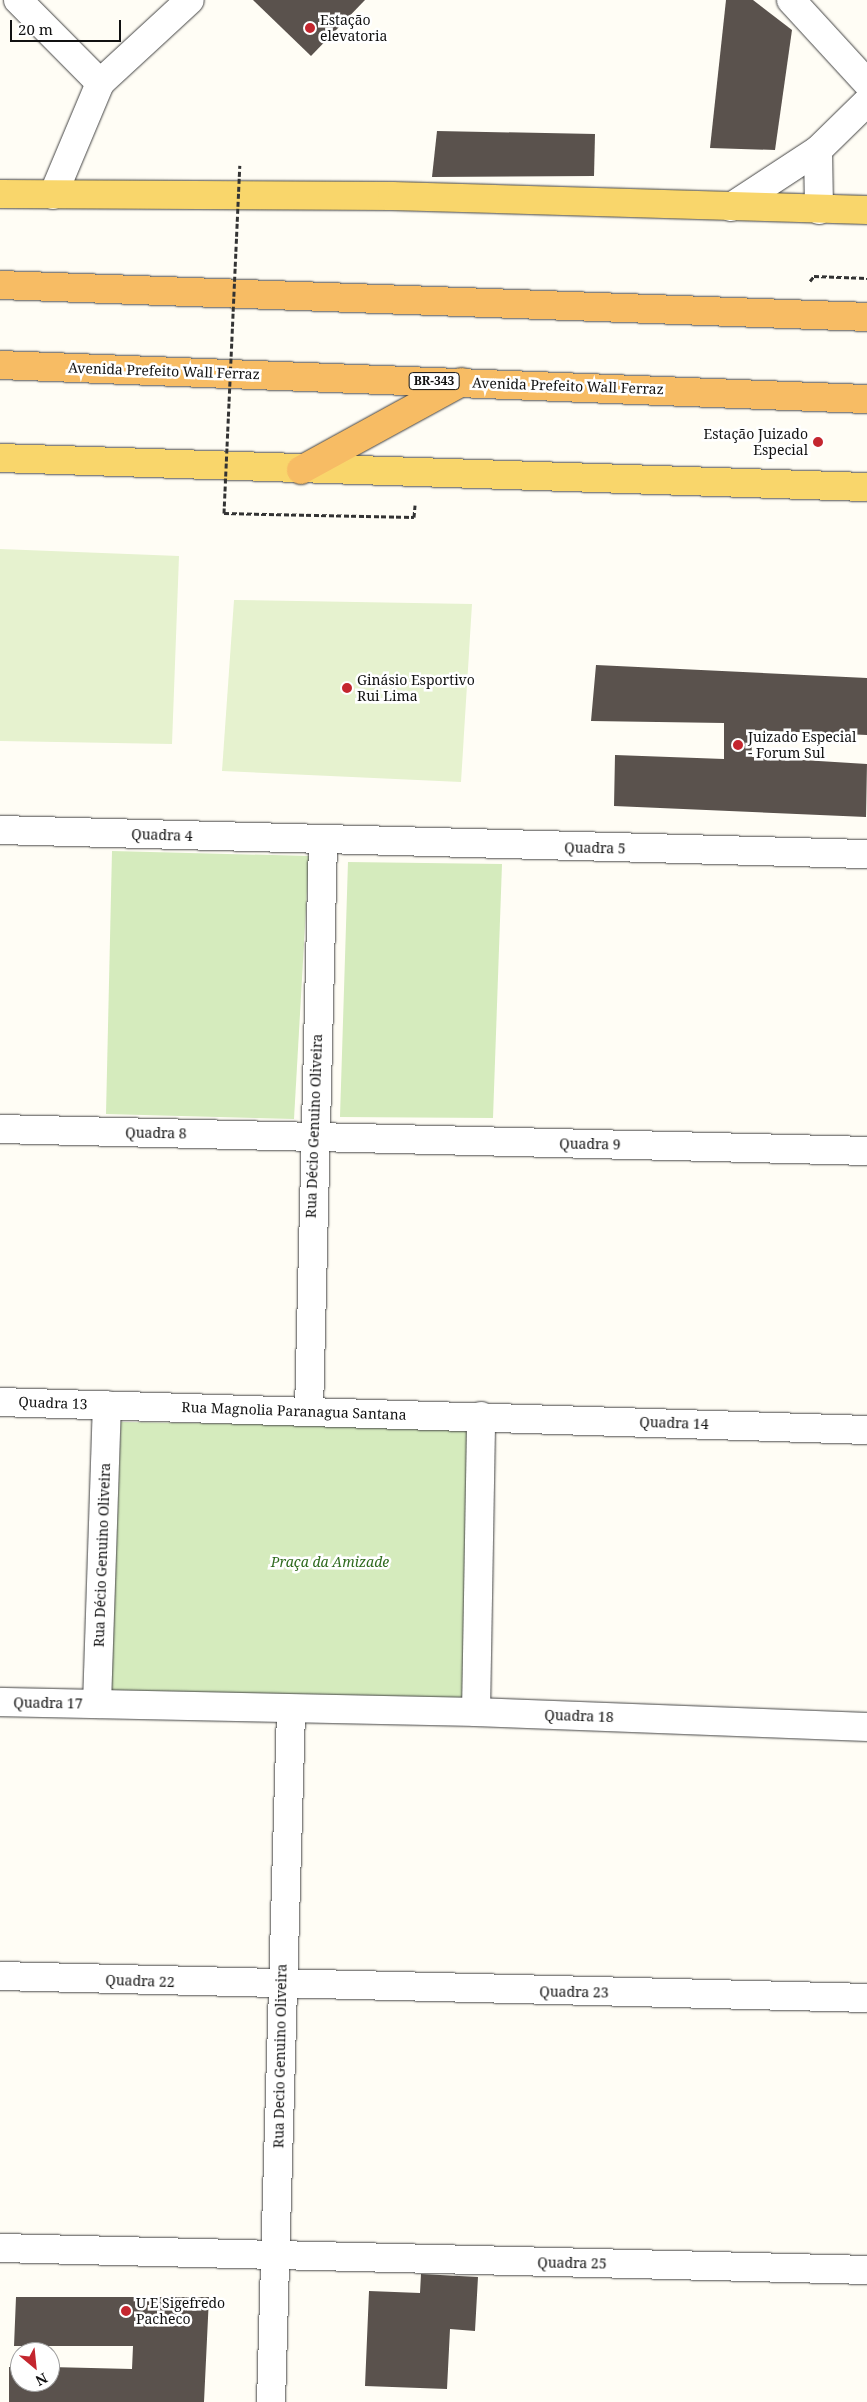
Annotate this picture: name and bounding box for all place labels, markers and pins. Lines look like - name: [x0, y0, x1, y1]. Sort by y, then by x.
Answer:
- place label: Estação elevatoria: [320, 12, 387, 44]
- marker: Estação elevatoria: [304, 22, 316, 34]
- place label: Estação Juizado Especial: [704, 426, 808, 458]
- marker: Estação Juizado Especial: [812, 436, 824, 448]
- place label: Ginásio Esportivo Rui Lima: [357, 672, 475, 704]
- marker: Ginásio Esportivo Rui Lima: [341, 682, 353, 694]
- place label: Juizado Especial - Forum Sul: [748, 729, 856, 762]
- marker: Juizado Especial - Forum Sul: [732, 739, 744, 751]
- place label: U E Sigefredo Pacheco: [136, 2295, 225, 2328]
- marker: U E Sigefredo Pacheco: [120, 2305, 132, 2317]

